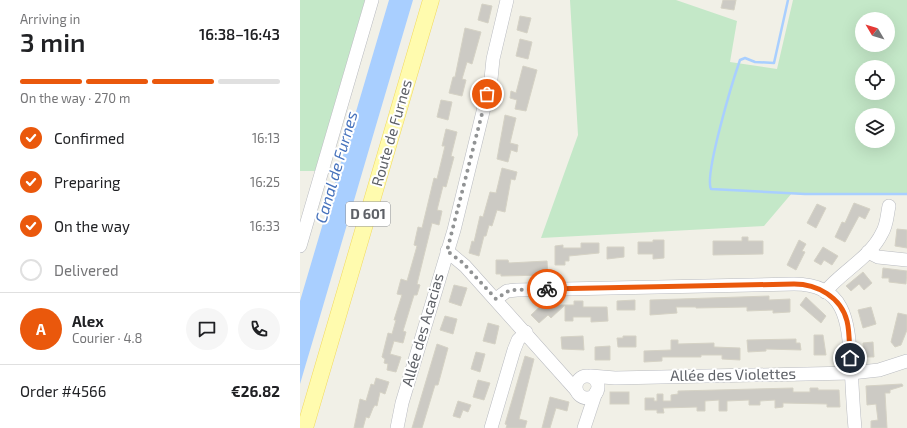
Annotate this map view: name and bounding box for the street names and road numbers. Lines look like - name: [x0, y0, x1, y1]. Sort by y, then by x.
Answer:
- street label: Route de Furnes: [367, 77, 415, 188]
- road number: D 601: [346, 202, 390, 226]
- street label: Allée des Acacias: [397, 271, 447, 388]
- street label: Allée des Violettes: [670, 364, 796, 384]

